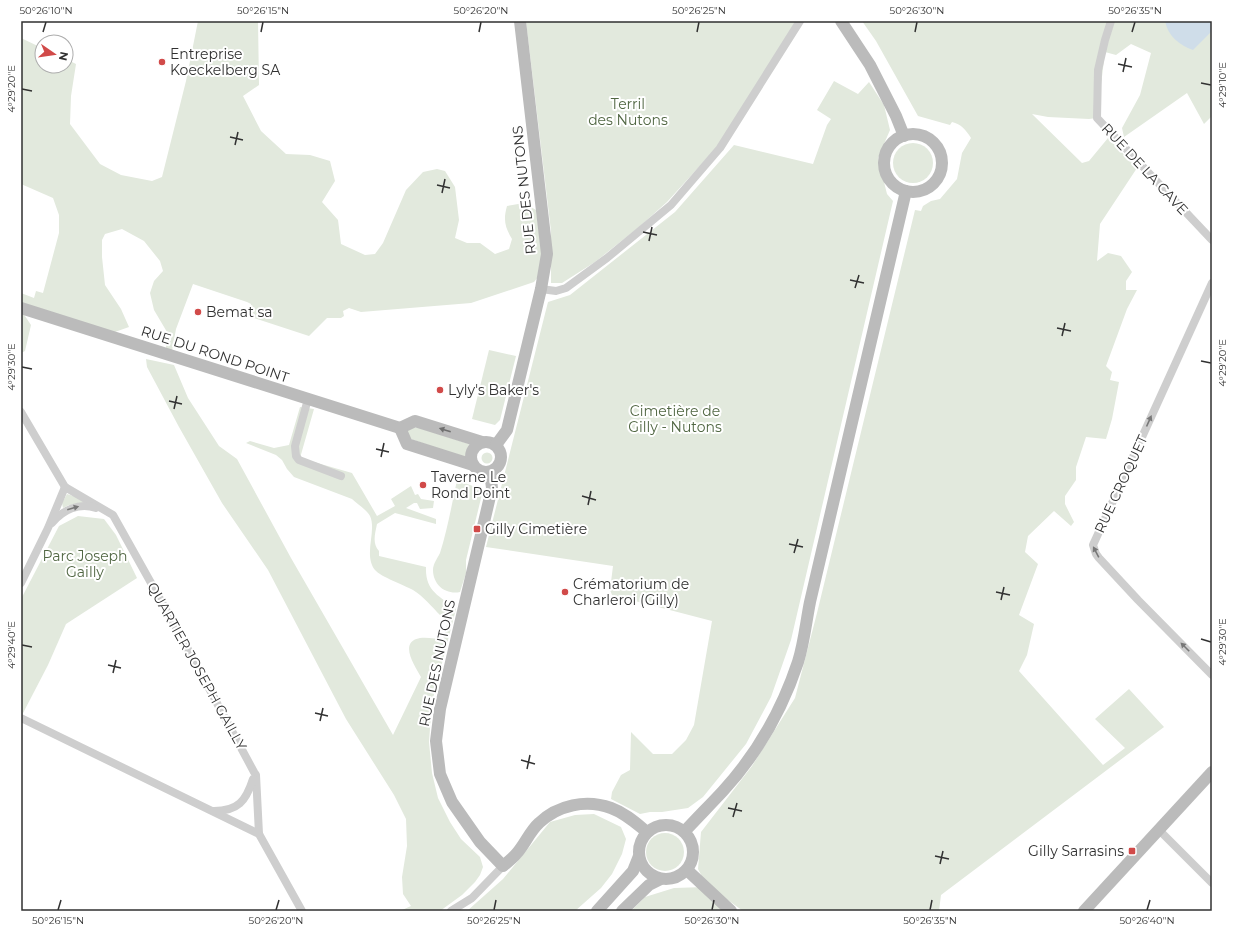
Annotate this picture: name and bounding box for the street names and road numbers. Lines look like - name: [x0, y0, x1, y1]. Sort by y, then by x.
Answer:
- street label: RUE DE LA CAVE: [1098, 119, 1192, 219]
- street label: RUE DES NUTONS: [508, 125, 540, 255]
- street label: RUE DU ROND POINT: [139, 322, 291, 386]
- street label: RUE CROQUET: [1090, 432, 1152, 536]
- street label: QUARTIER JOSEPH GAILLY: [143, 579, 251, 753]
- street label: RUE DES NUTONS: [415, 598, 459, 728]

